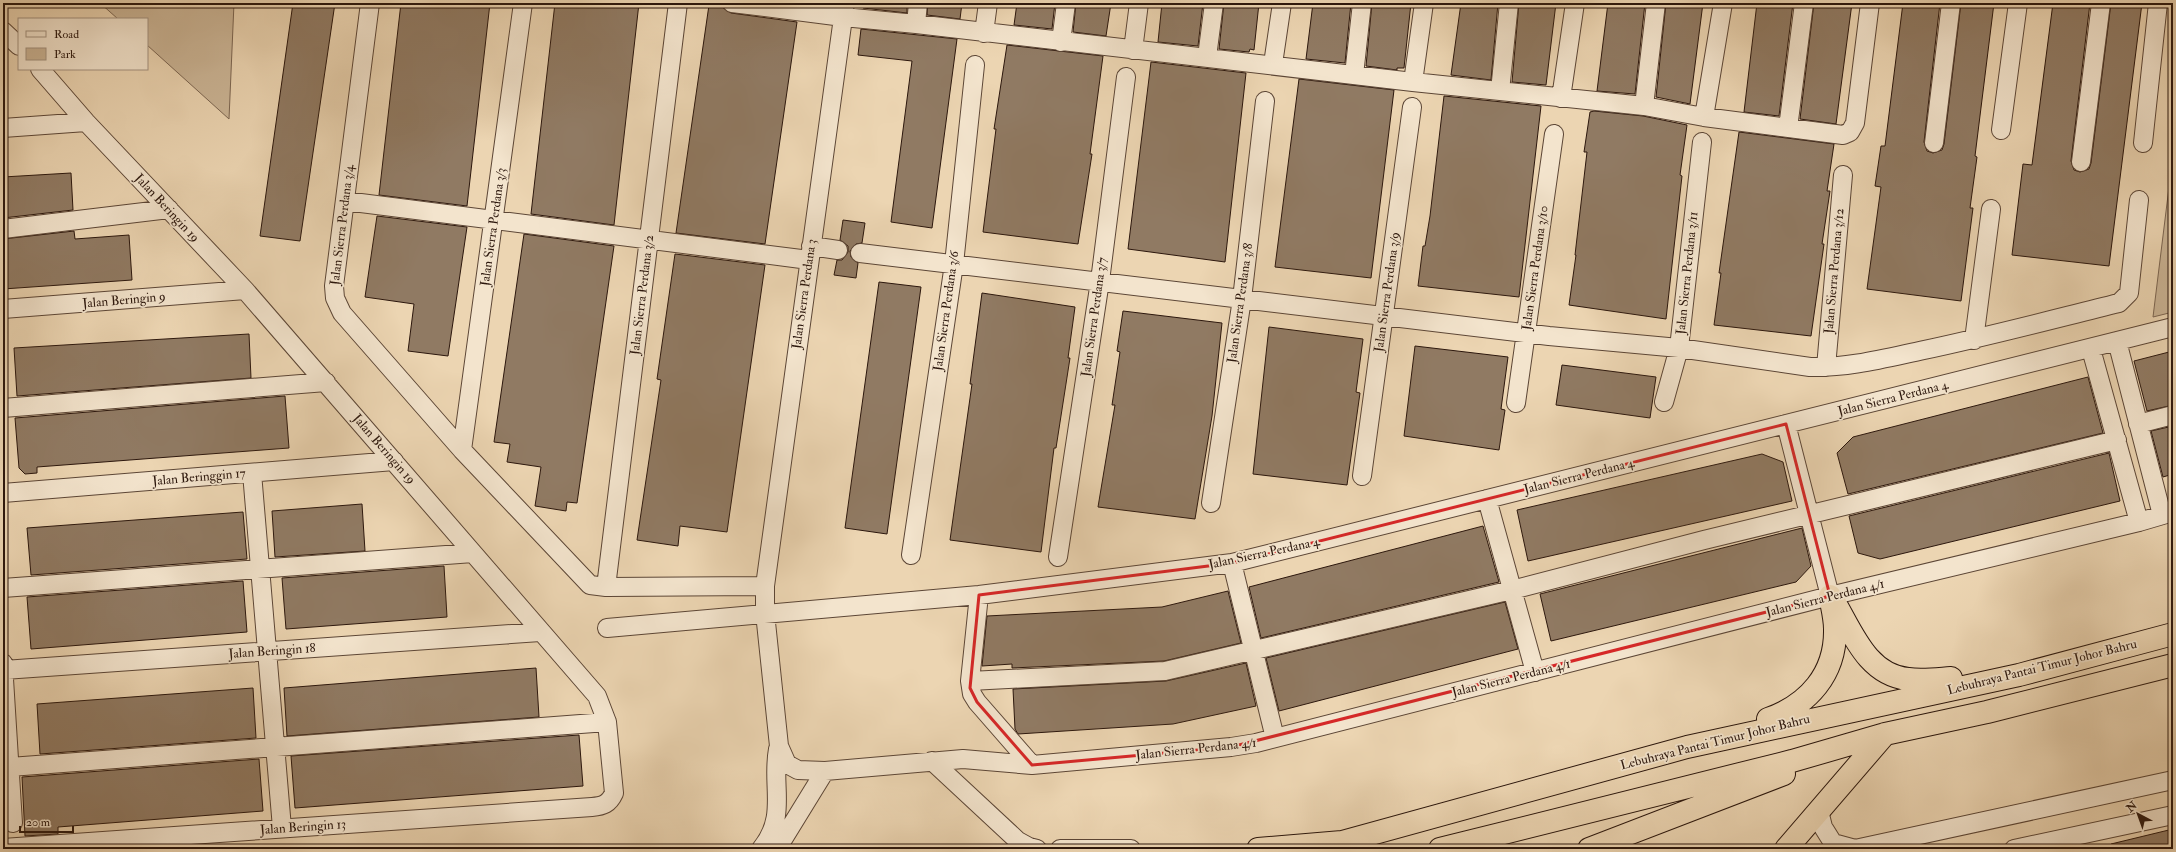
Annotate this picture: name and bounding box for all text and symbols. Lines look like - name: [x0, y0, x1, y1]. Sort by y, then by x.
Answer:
- legend: [18, 18, 148, 70]
- text: Road: [54, 27, 79, 42]
- text: Park: [54, 47, 76, 62]
- street label: Jalan Sierra Perdana 3/4: [327, 163, 357, 287]
- street label: Jalan Sierra Perdana 3/3: [477, 167, 509, 288]
- street label: Jalan Beringin 19: [130, 170, 203, 246]
- street label: Jalan Sierra Perdana 3/10: [1518, 205, 1552, 332]
- street label: Jalan Sierra Perdana 3/12: [1820, 207, 1847, 335]
- street label: Jalan Sierra Perdana 3/11: [1672, 210, 1701, 336]
- street label: Jalan Sierra Perdana 3/9: [1371, 231, 1403, 354]
- street label: Jalan Sierra Perdana 3/2: [627, 233, 657, 357]
- street label: Jalan Sierra Perdana 3: [788, 238, 820, 351]
- street label: Jalan Sierra Perdana 3/8: [1224, 242, 1256, 365]
- street label: Jalan Sierra Perdana 3/6: [930, 248, 963, 373]
- street label: Jalan Sierra Perdana 3/7: [1078, 256, 1110, 379]
- street label: Jalan Beringin 9: [81, 288, 166, 312]
- street label: Jalan Sierra Perdana 4: [1835, 376, 1951, 420]
- street label: Jalan Beringin 19: [348, 410, 419, 487]
- street label: Jalan Sierra Perdana 4: [1521, 454, 1637, 498]
- street label: Jalan Beringgin 17: [151, 465, 246, 489]
- street label: Jalan Sierra Perdana 4: [1206, 533, 1322, 573]
- street label: Jalan Sierra Perdana 4/1: [1763, 575, 1886, 621]
- street label: Lebuhraya Pantai Timur Johor Bahru: [1945, 636, 2139, 699]
- street label: Jalan Beringin 18: [227, 640, 316, 662]
- street label: Jalan Sierra Perdana 4/1: [1449, 655, 1572, 701]
- street label: Lebuhraya Pantai Timur Johor Bahru: [1618, 711, 1812, 774]
- street label: Jalan Sierra Perdana 4/1: [1134, 735, 1258, 763]
- north arrow: [2118, 794, 2158, 834]
- text: N: [2123, 798, 2141, 816]
- scale bar: [20, 808, 73, 834]
- text: 20 m: [26, 815, 51, 830]
- street label: Jalan Beringin 13: [258, 816, 347, 838]

